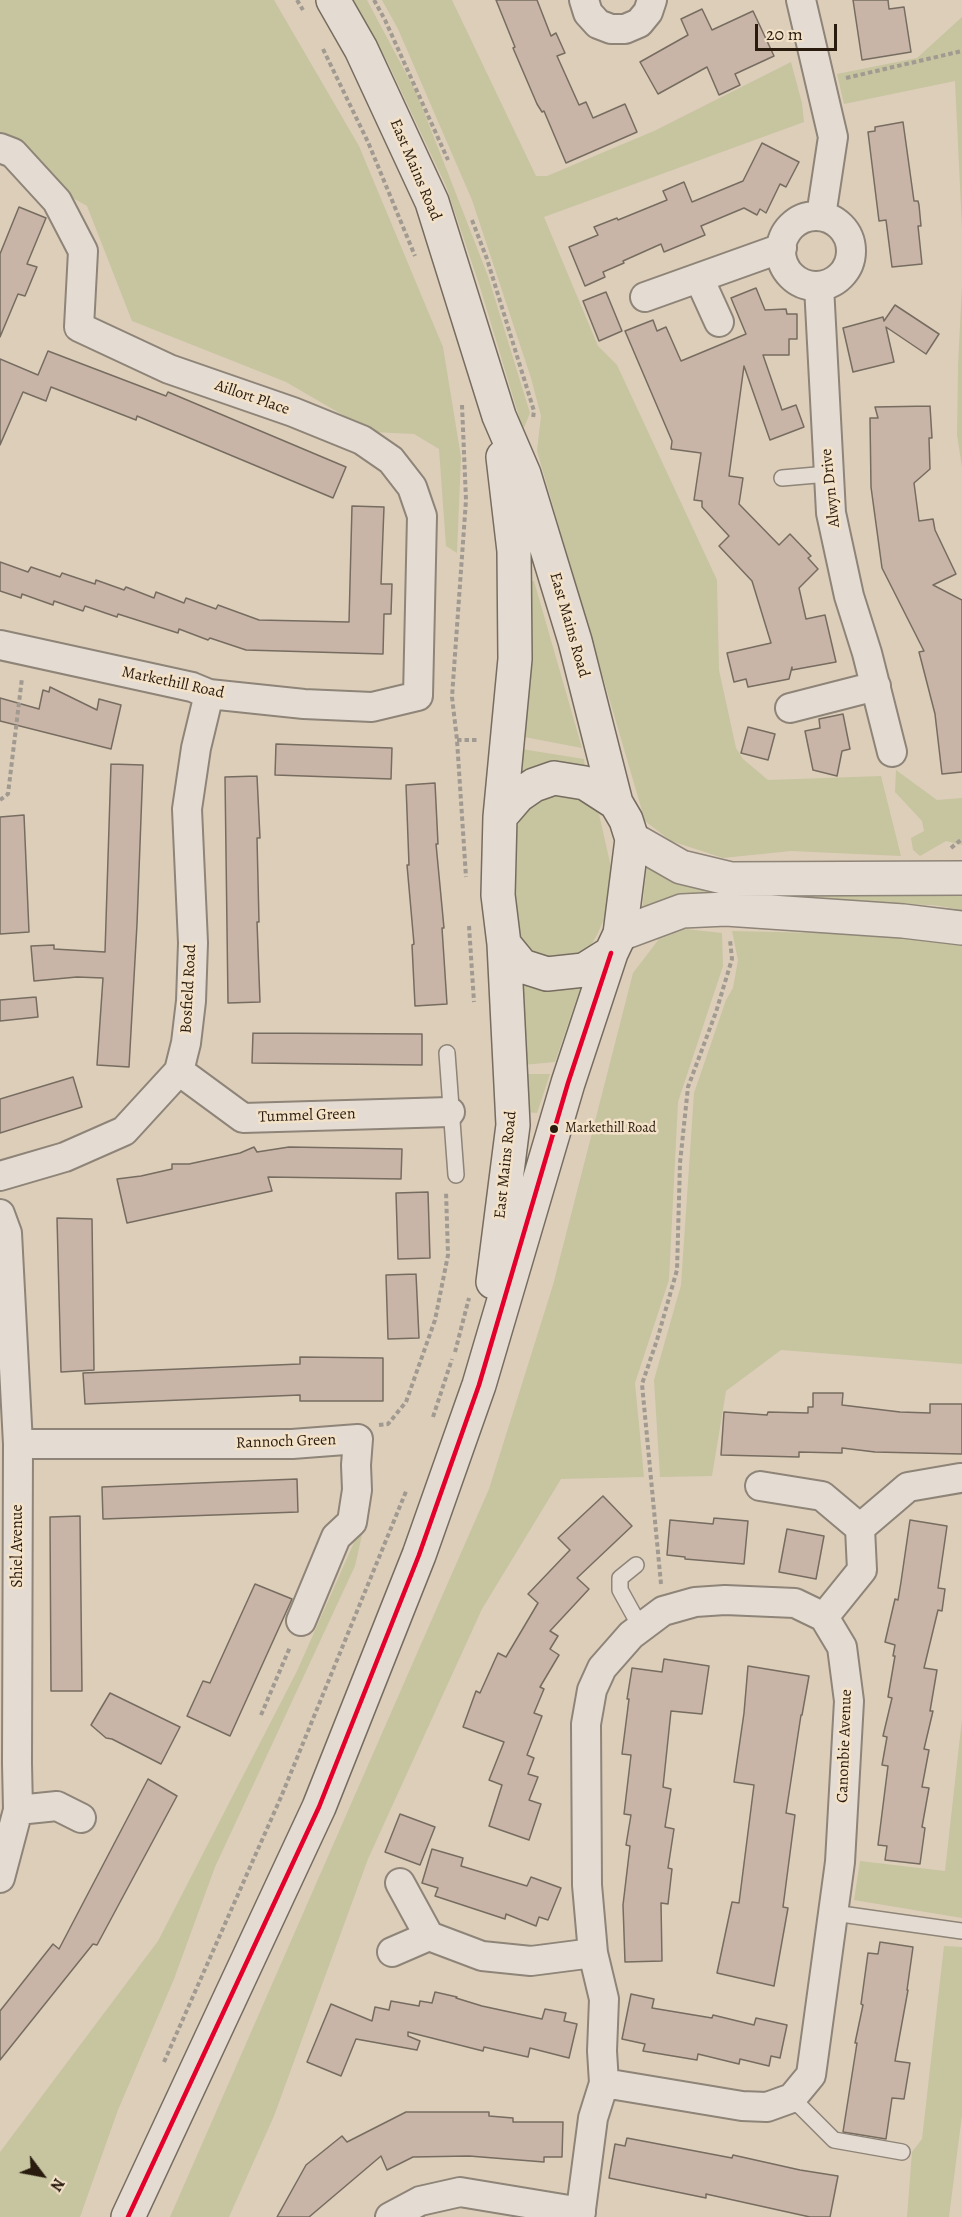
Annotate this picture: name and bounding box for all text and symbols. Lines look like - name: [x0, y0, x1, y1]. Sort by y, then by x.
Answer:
- scale bar: [758, 12, 840, 50]
- text: 20 m: [766, 22, 803, 46]
- street label: East Mains Road: [385, 116, 445, 224]
- street label: Aillort Place: [212, 376, 292, 420]
- street label: Alwyn Drive: [817, 448, 845, 528]
- street label: East Mains Road: [545, 570, 593, 680]
- street label: Markethill Road: [120, 663, 226, 703]
- street label: Bosfield Road: [177, 944, 201, 1034]
- street label: Tummel Green: [258, 1105, 356, 1127]
- street label: East Mains Road: [491, 1110, 521, 1220]
- place label: Markethill Road: [565, 1121, 656, 1137]
- marker: Markethill Road: [548, 1123, 560, 1135]
- street label: Rannoch Green: [236, 1431, 336, 1453]
- street label: Shiel Avenue: [8, 1504, 28, 1588]
- street label: Canonbie Avenue: [833, 1689, 857, 1803]
- north arrow: [12, 2145, 72, 2205]
- text: N: [45, 2174, 70, 2195]

